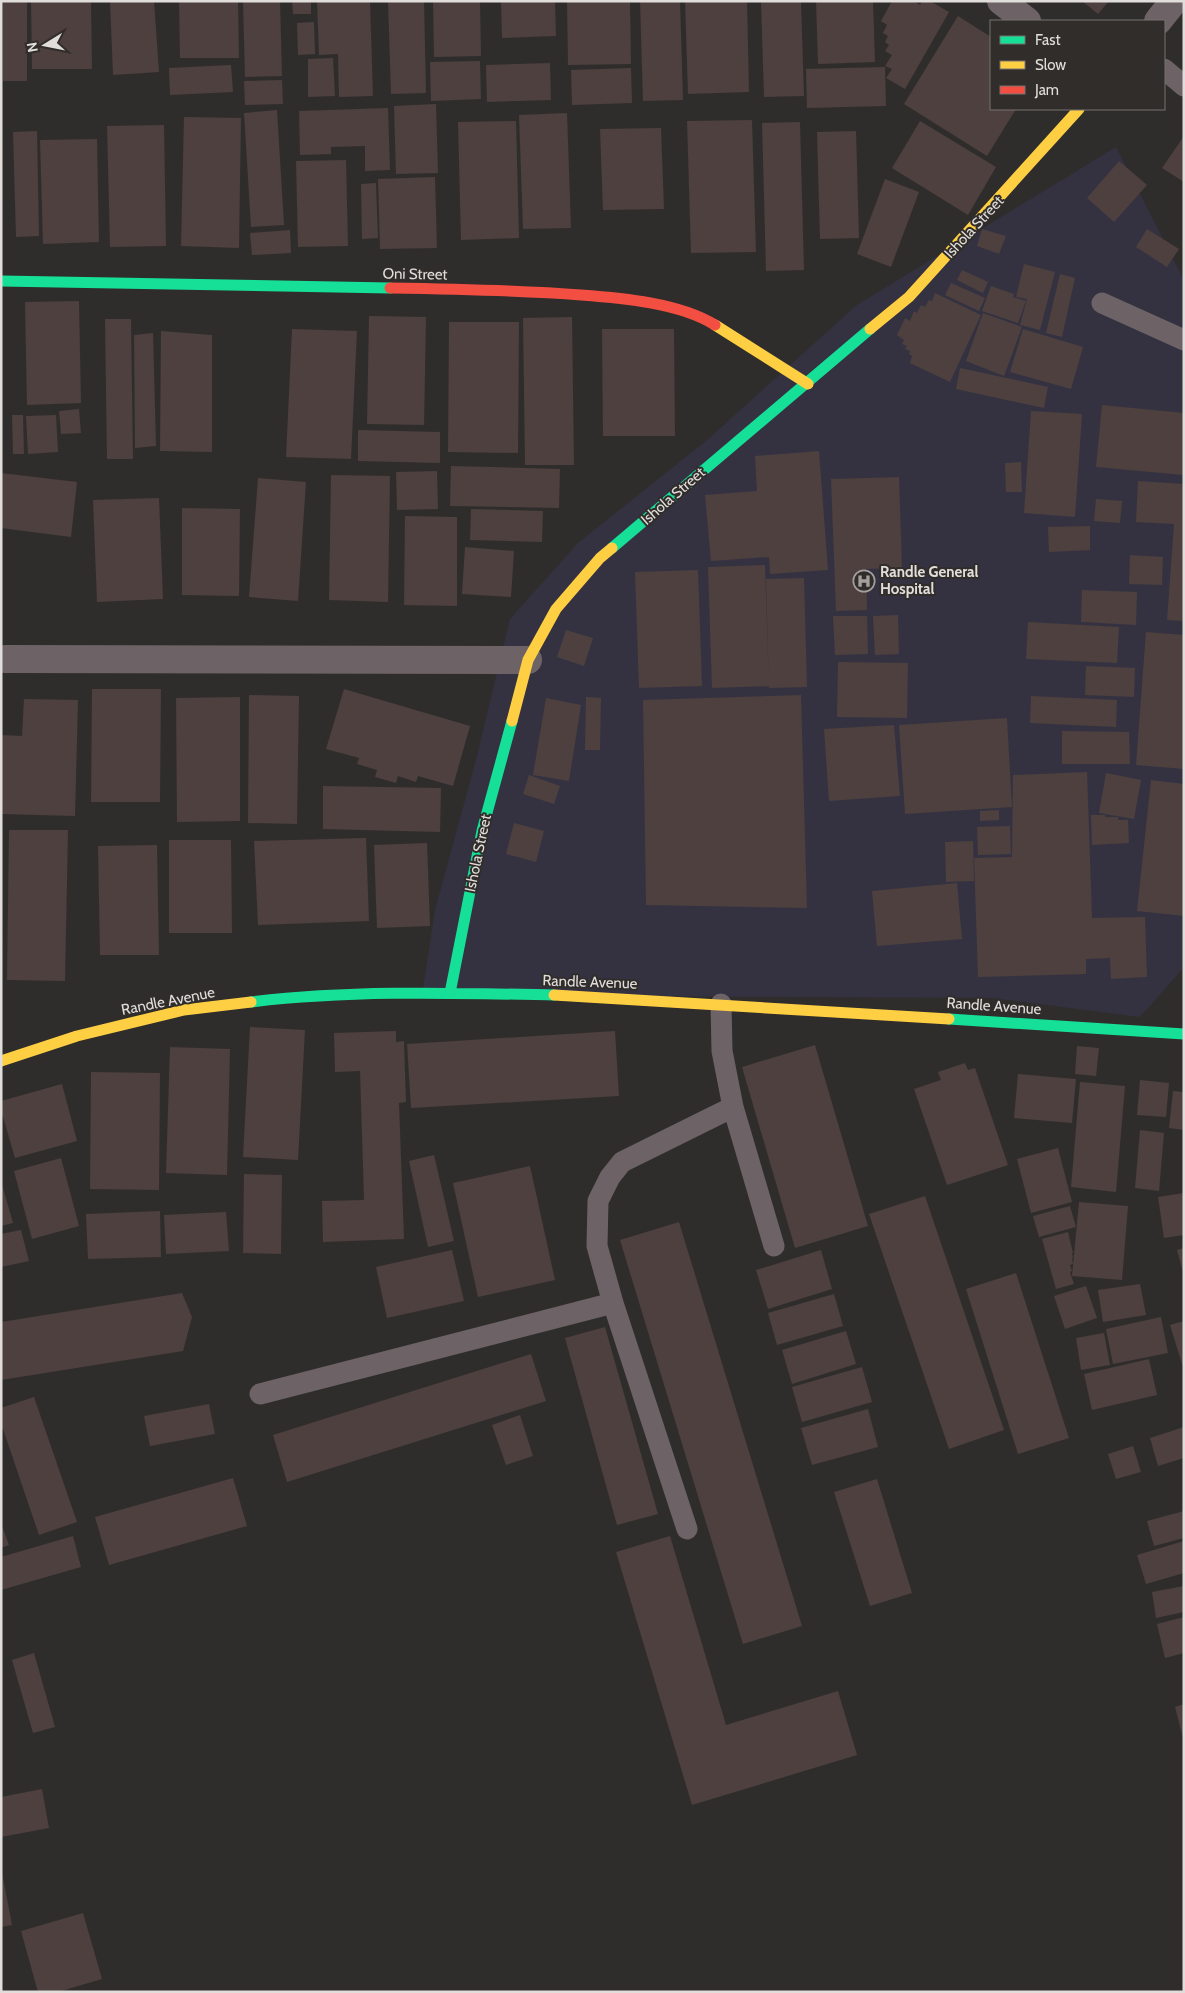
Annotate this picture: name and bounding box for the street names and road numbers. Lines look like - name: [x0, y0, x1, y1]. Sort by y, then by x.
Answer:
- street label: Ishola Street: [941, 192, 1007, 262]
- street label: Oni Street: [382, 264, 448, 284]
- street label: Ishola Street: [637, 463, 709, 529]
- street label: Ishola Street: [461, 813, 495, 893]
- street label: Randle Avenue: [542, 971, 638, 993]
- street label: Randle Avenue: [120, 983, 217, 1019]
- street label: Randle Avenue: [946, 994, 1042, 1018]

